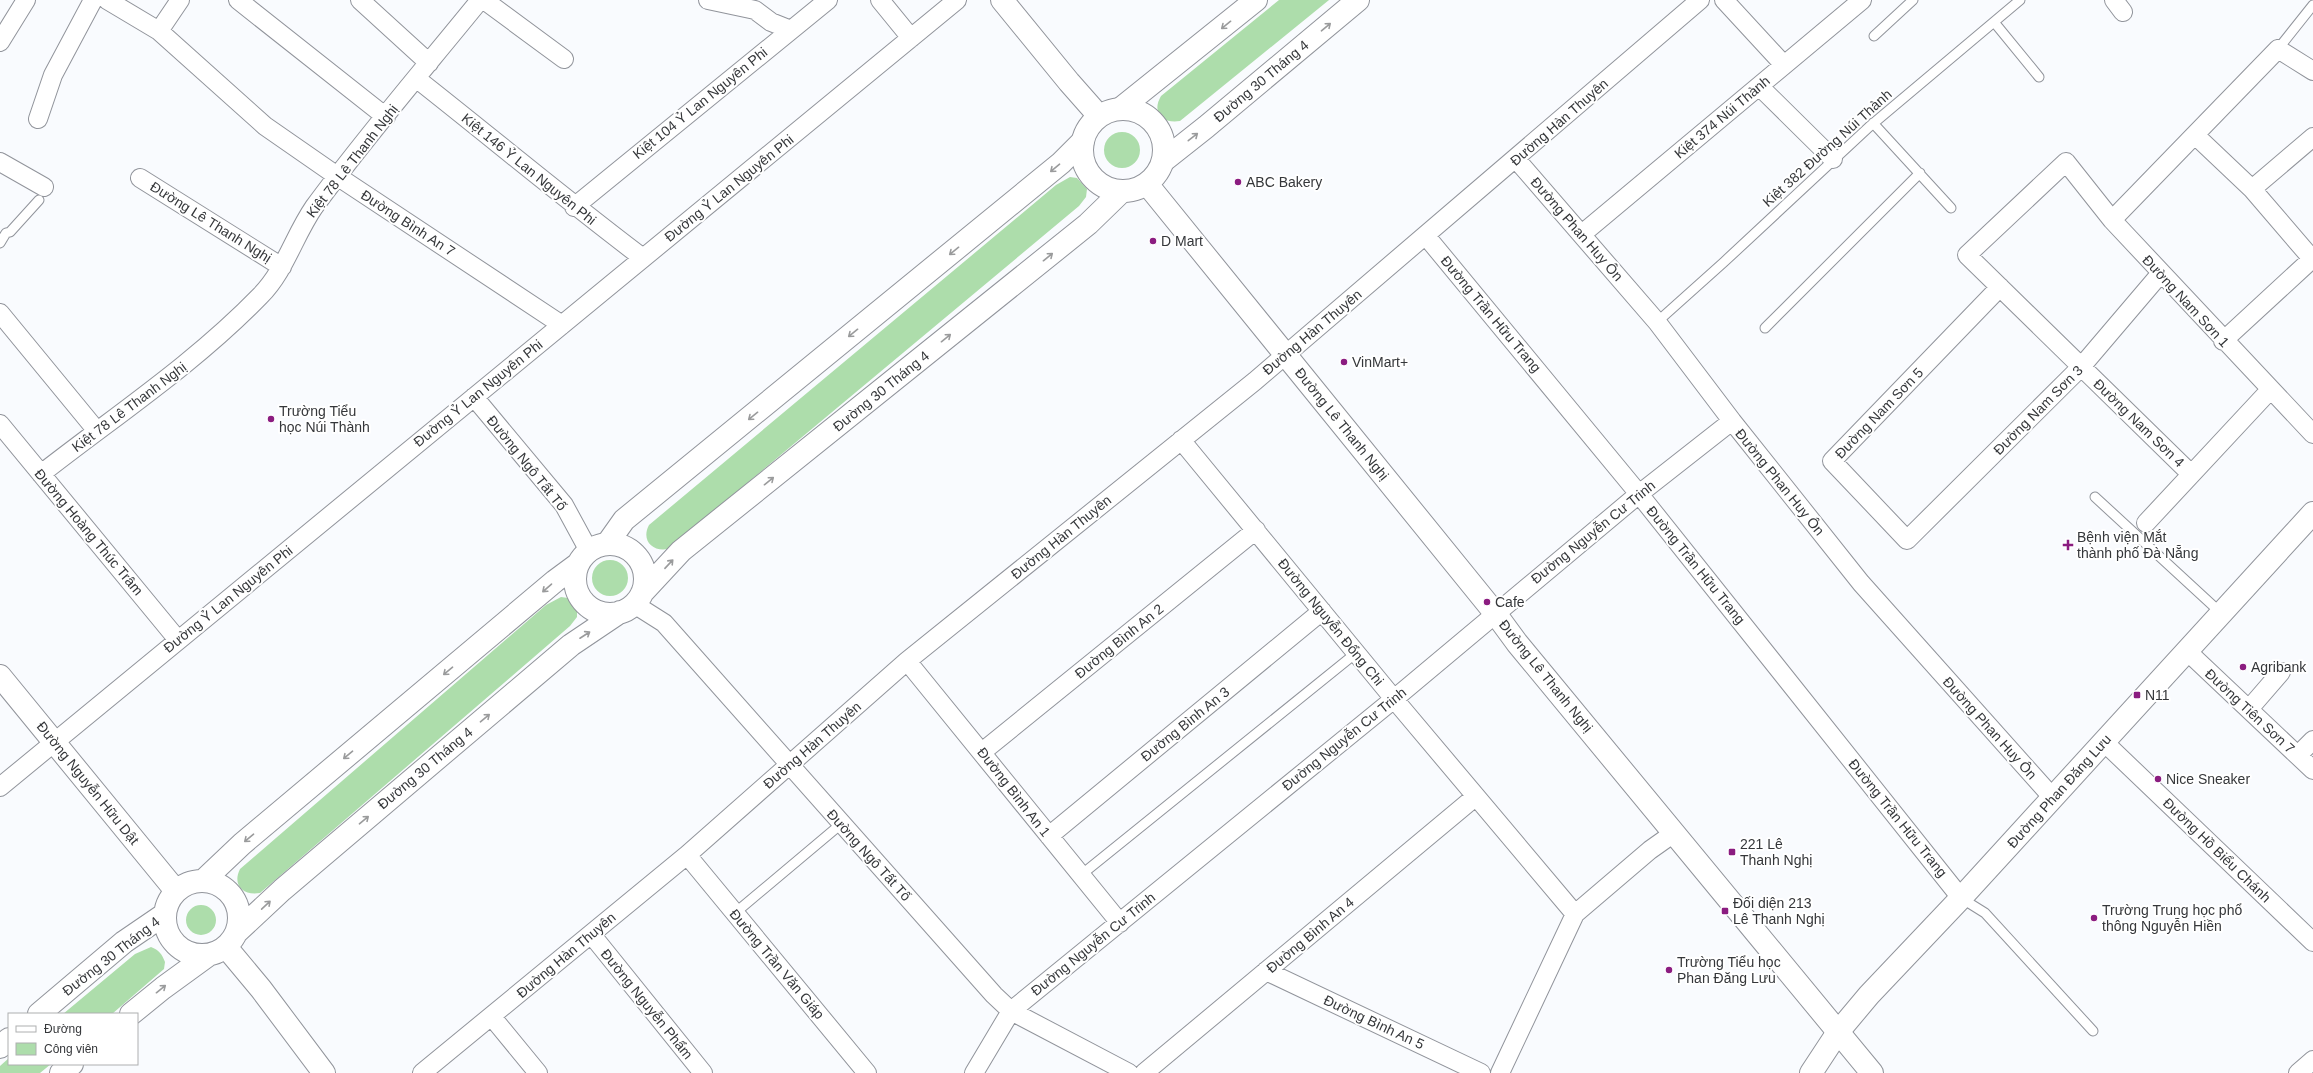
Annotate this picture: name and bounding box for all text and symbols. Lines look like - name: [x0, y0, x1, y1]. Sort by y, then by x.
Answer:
- one-way arrow: [1221, 20, 1232, 29]
- one-way arrow: [1320, 22, 1331, 31]
- street label: Đường 30 Tháng 4: [1210, 37, 1312, 125]
- street label: Kiệt 104 Ỷ Lan Nguyên Phi: [630, 44, 770, 162]
- street label: Kiệt 374 Núi Thành: [1671, 72, 1773, 162]
- street label: Đường Hàn Thuyên: [1507, 75, 1611, 169]
- street label: Kiệt 382 Đường Núi Thành: [1759, 86, 1895, 210]
- street label: Kiệt 78 Lê Thanh Nghị: [303, 101, 401, 221]
- street label: Kiệt 146 Ỷ Lan Nguyên Phi: [459, 110, 599, 228]
- street label: Đường Ỷ Lan Nguyên Phi: [661, 131, 797, 245]
- one-way arrow: [1188, 133, 1199, 141]
- one-way arrow: [1049, 164, 1060, 173]
- place label: ABC Bakery: [1246, 174, 1322, 190]
- street label: Đường Phan Huy Ôn: [1528, 174, 1626, 284]
- marker: ABC Bakery: [1233, 177, 1243, 187]
- street label: Đường Lê Thanh Nghị: [148, 178, 274, 266]
- street label: Đường Bình An 7: [358, 187, 458, 259]
- place label: D Mart: [1161, 233, 1203, 249]
- marker: D Mart: [1148, 236, 1158, 246]
- one-way arrow: [949, 246, 959, 255]
- one-way arrow: [1042, 252, 1053, 261]
- street label: Đường Nam Sơn 1: [2139, 252, 2233, 350]
- street label: Đường Trần Hữu Trang: [1438, 253, 1544, 375]
- street label: Đường Hàn Thuyên: [1259, 286, 1365, 378]
- one-way arrow: [848, 329, 859, 338]
- one-way arrow: [941, 334, 952, 343]
- street label: Đường Ỷ Lan Nguyên Phi: [410, 336, 546, 450]
- street label: Đường 30 Tháng 4: [830, 347, 932, 435]
- place label: VinMart+: [1352, 354, 1408, 370]
- marker: VinMart+: [1339, 357, 1349, 367]
- street label: Kiệt 78 Lê Thanh Nghị: [69, 359, 189, 455]
- street label: Đường Nam Sơn 3: [1990, 362, 2086, 458]
- street label: Đường Nam Sơn 5: [1832, 364, 1926, 462]
- street label: Đường Lê Thanh Nghị: [1292, 365, 1392, 483]
- street label: Đường Nam Sơn 4: [2090, 376, 2188, 470]
- place label: Trường Tiểu học Núi Thành: [279, 403, 370, 435]
- one-way arrow: [747, 411, 758, 420]
- street label: Đường Ngô Tất Tố: [484, 412, 570, 514]
- marker: Trường Tiểu học Núi Thành: [266, 414, 276, 424]
- street label: Đường Phan Huy Ôn: [1732, 426, 1828, 538]
- street label: Đường Hoàng Thúc Trâm: [31, 466, 147, 598]
- one-way arrow: [763, 476, 774, 485]
- street label: Đường Nguyễn Cư Trinh: [1528, 477, 1658, 587]
- street label: Đường Hàn Thuyên: [1008, 492, 1114, 582]
- street label: Đường Trần Hữu Trang: [1644, 503, 1748, 627]
- place label: Bệnh viện Mắt thành phố Đà Nẵng: [2077, 529, 2198, 561]
- marker: Bệnh viện Mắt thành phố Đà Nẵng: [2062, 539, 2074, 551]
- street label: Đường Ỷ Lan Nguyên Phi: [160, 542, 296, 656]
- street label: Đường Nguyễn Đổng Chi: [1275, 555, 1387, 689]
- one-way arrow: [664, 559, 674, 569]
- one-way arrow: [542, 583, 553, 592]
- place label: Cafe: [1495, 594, 1525, 610]
- marker: Cafe: [1482, 597, 1492, 607]
- street label: Đường Bình An 2: [1072, 600, 1166, 681]
- street label: Đường Lê Thanh Nghị: [1496, 617, 1596, 735]
- one-way arrow: [579, 631, 591, 639]
- place label: Agribank: [2251, 659, 2307, 675]
- marker: Agribank: [2238, 662, 2248, 672]
- street label: Đường Tiên Sơn 7: [2202, 665, 2298, 757]
- one-way arrow: [443, 667, 453, 676]
- street label: Đường Phan Huy Ôn: [1940, 674, 2040, 782]
- street label: Đường Bình An 3: [1138, 683, 1232, 764]
- street label: Đường Nguyễn Cư Trinh: [1279, 684, 1409, 794]
- place label: N11: [2145, 687, 2170, 703]
- marker: N11: [2132, 690, 2142, 700]
- street label: Đường Hàn Thuyên: [760, 698, 864, 792]
- one-way arrow: [479, 713, 490, 722]
- street label: Đường Nguyễn Hữu Dật: [34, 718, 142, 848]
- street label: Đường 30 Tháng 4: [374, 724, 476, 812]
- street label: Đường Phan Đăng Lưu: [2004, 731, 2114, 851]
- street label: Đường Bình An 1: [974, 744, 1054, 840]
- one-way arrow: [343, 750, 354, 759]
- street label: Đường Trần Hữu Trang: [1846, 756, 1950, 880]
- place label: Nice Sneaker: [2166, 771, 2250, 787]
- marker: Nice Sneaker: [2153, 774, 2163, 784]
- street label: Đường Hồ Biểu Chánh: [2160, 795, 2274, 905]
- street label: Đường Ngô Tất Tố: [824, 806, 914, 904]
- one-way arrow: [359, 816, 369, 825]
- one-way arrow: [243, 834, 254, 843]
- place label: 221 Lê Thanh Nghị: [1740, 836, 1812, 868]
- marker: 221 Lê Thanh Nghị: [1727, 847, 1737, 857]
- street label: Đường Nguyễn Cư Trinh: [1028, 889, 1158, 999]
- street label: Đường Bình An 4: [1263, 894, 1357, 976]
- place label: Đối diện 213 Lê Thanh Nghị: [1733, 895, 1825, 927]
- one-way arrow: [261, 900, 271, 910]
- place label: Trường Trung học phổ thông Nguyễn Hiền: [2102, 902, 2242, 934]
- street label: Đường Trần Văn Giáp: [726, 906, 828, 1022]
- marker: Đối diện 213 Lê Thanh Nghị: [1720, 906, 1730, 916]
- street label: Đường Hàn Thuyên: [513, 909, 619, 1001]
- street label: Đường 30 Tháng 4: [59, 913, 163, 999]
- marker: Trường Trung học phổ thông Nguyễn Hiền: [2089, 913, 2099, 923]
- street label: Đường Nguyễn Phẩm: [598, 946, 696, 1062]
- place label: Trường Tiểu học Phan Đăng Lưu: [1677, 954, 1781, 986]
- marker: Trường Tiểu học Phan Đăng Lưu: [1664, 965, 1674, 975]
- one-way arrow: [156, 985, 167, 993]
- street label: Đường Bình An 5: [1321, 992, 1427, 1052]
- legend: [8, 1013, 138, 1065]
- text: Đường: [44, 1022, 82, 1036]
- text: Công viên: [44, 1042, 98, 1056]

